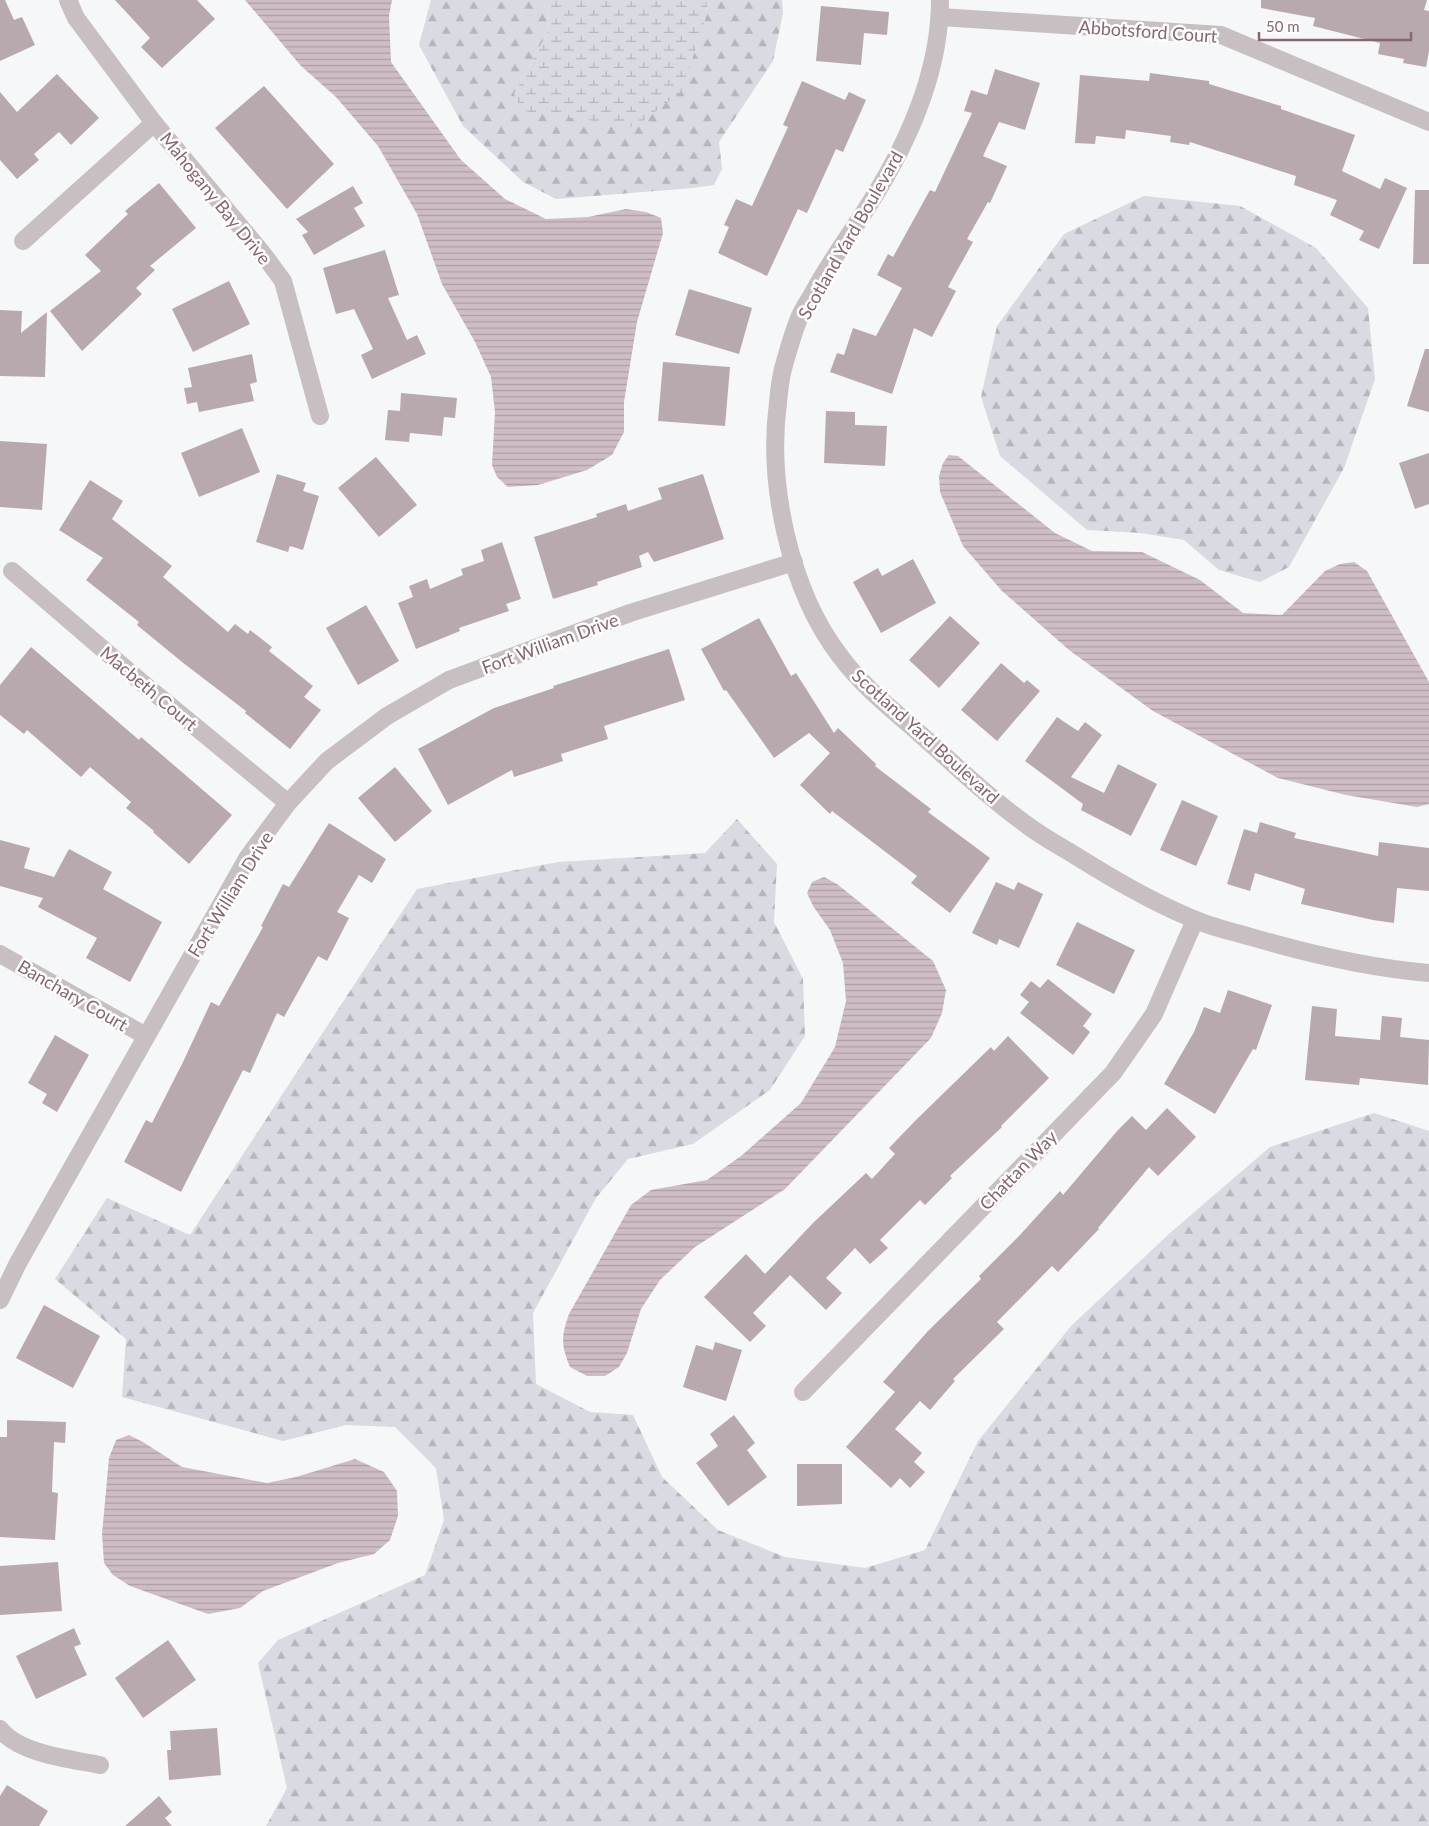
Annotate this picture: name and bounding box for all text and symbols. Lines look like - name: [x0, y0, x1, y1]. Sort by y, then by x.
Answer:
- scale bar: [1259, 10, 1412, 42]
- street label: Abbotsford Court: [1078, 15, 1219, 47]
- text: 50 m: [1266, 17, 1300, 35]
- street label: Mahogany Bay Drive: [156, 127, 276, 269]
- street label: Scotland Yard Boulevard: [793, 147, 907, 323]
- street label: Fort William Drive: [479, 608, 621, 678]
- street label: Macbeth Court: [96, 641, 202, 735]
- street label: Scotland Yard Boulevard: [848, 664, 1004, 808]
- street label: Fort William Drive: [183, 827, 277, 961]
- street label: Banchary Court: [14, 955, 132, 1036]
- street label: Chattan Way: [975, 1125, 1062, 1214]

